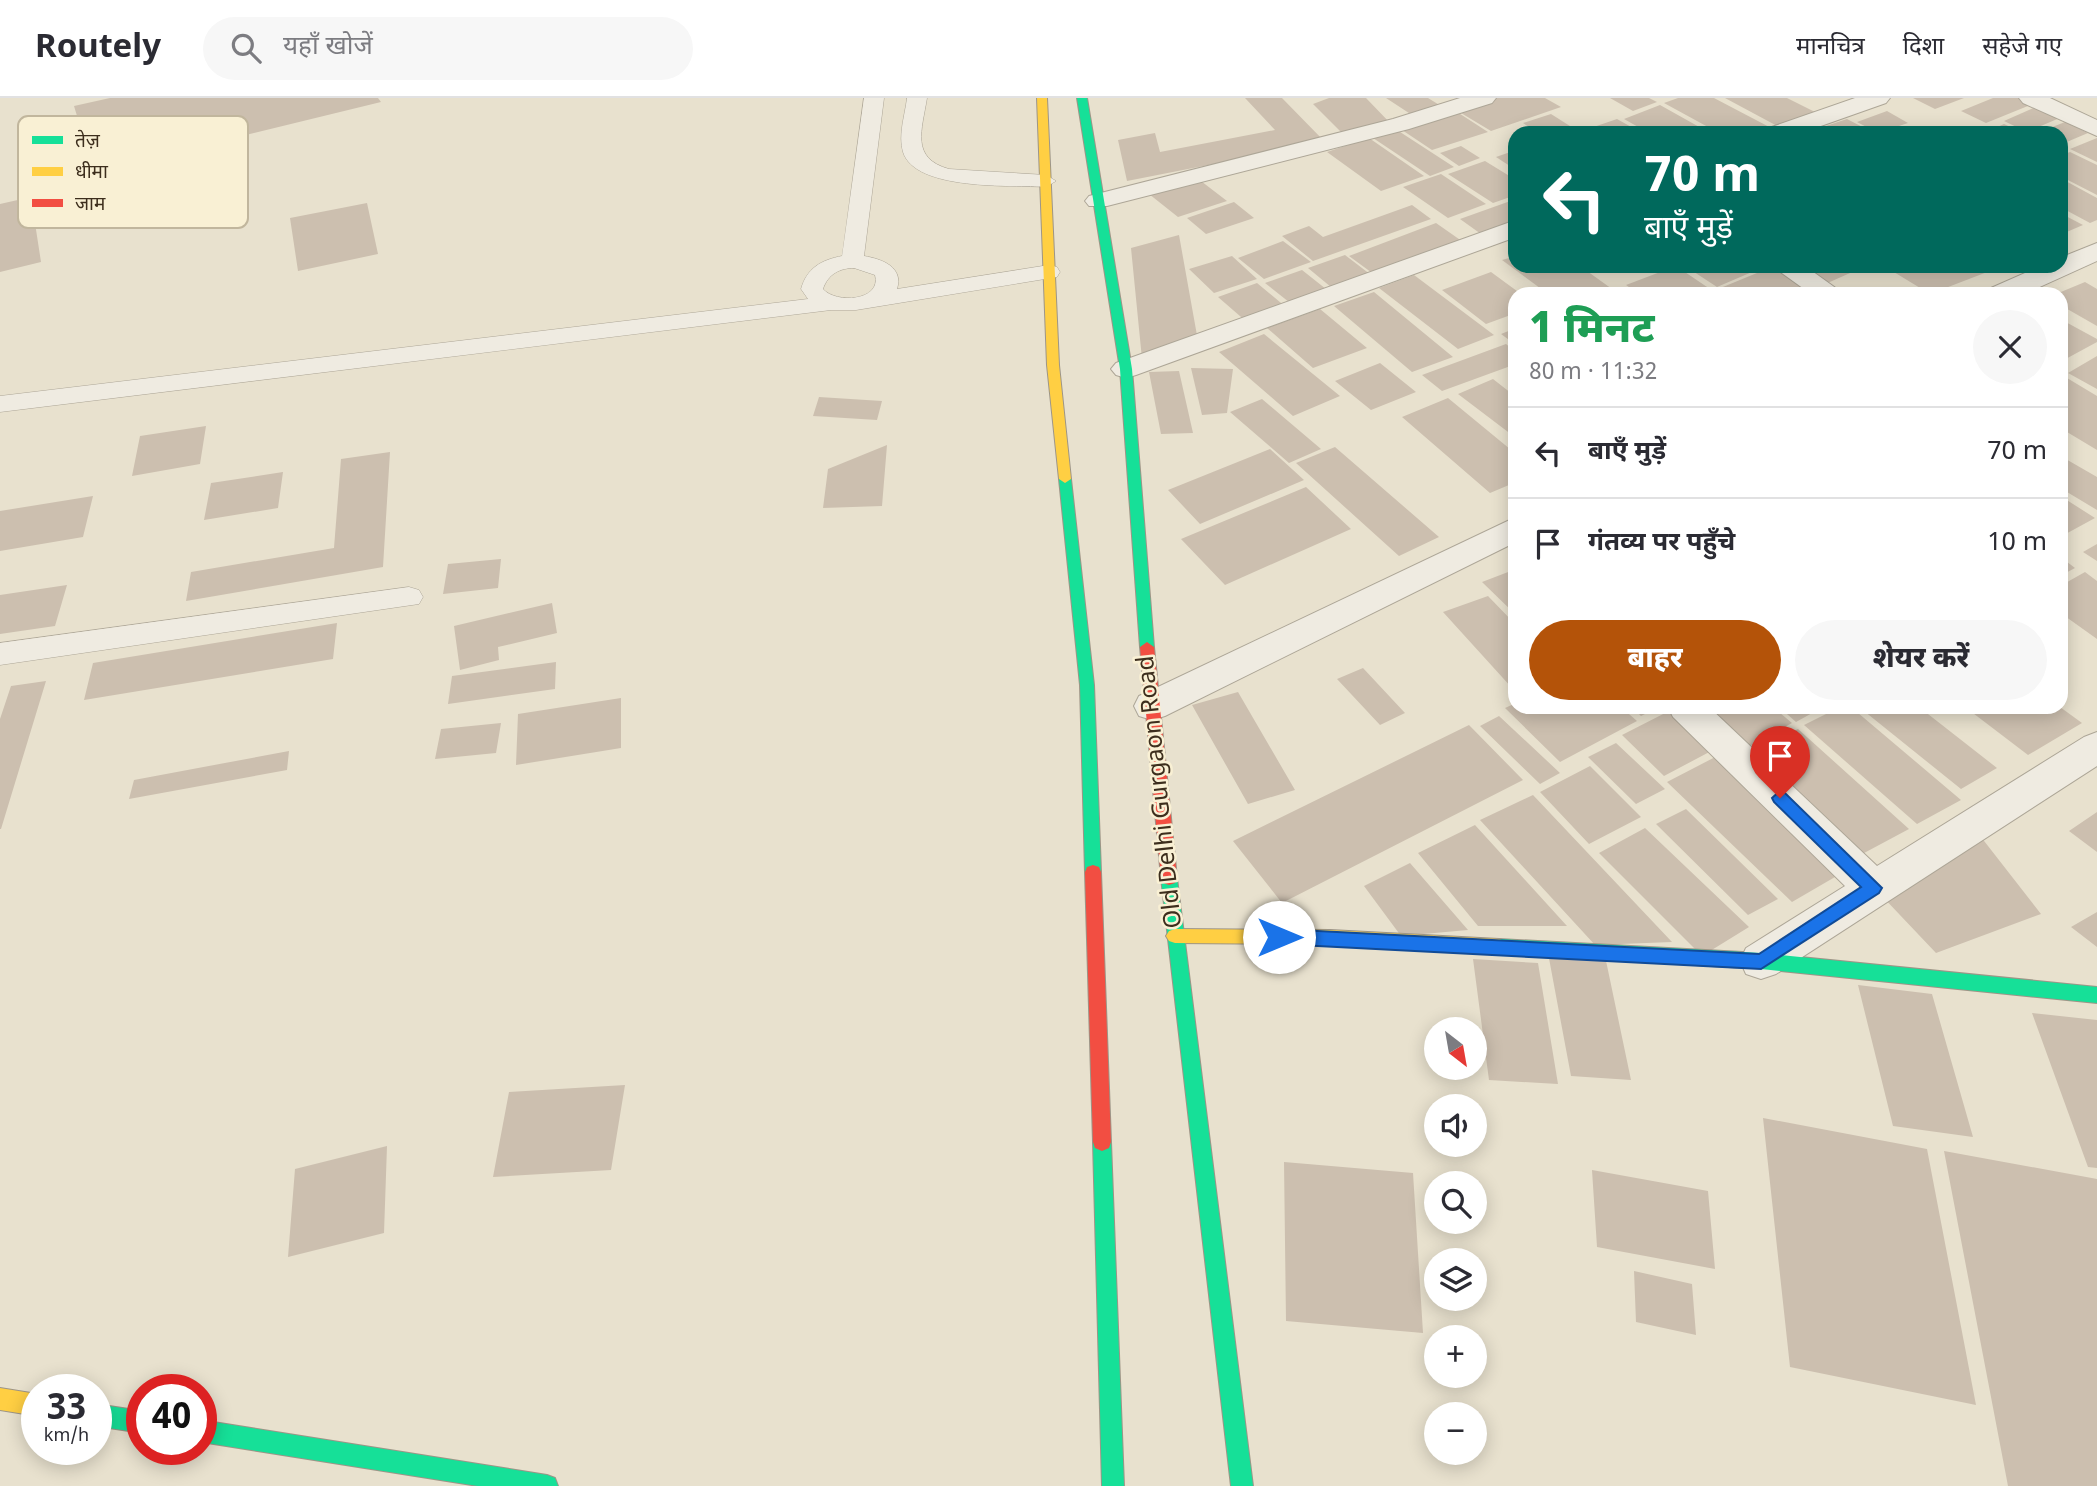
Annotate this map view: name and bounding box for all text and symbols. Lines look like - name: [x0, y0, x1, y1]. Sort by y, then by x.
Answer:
- search box: [203, 17, 693, 80]
- text: Routely: [35, 27, 161, 70]
- icon: search: [227, 29, 265, 67]
- text: यहाँ खोजें: [283, 31, 373, 65]
- text: मानचित्र: [1796, 32, 1865, 64]
- text: दिशा: [1903, 32, 1944, 64]
- text: सहेजे गए: [1982, 32, 2062, 64]
- legend: [18, 116, 248, 228]
- text: तेज़: [75, 129, 101, 155]
- text: 70 m: [1644, 147, 1760, 211]
- icon: left: [1529, 154, 1620, 245]
- text: धीमा: [75, 161, 109, 186]
- text: जाम: [75, 193, 106, 218]
- text: बाएँ मुड़ें: [1644, 209, 1733, 251]
- text: 1 मिनट: [1529, 304, 1654, 359]
- button: close: [1973, 310, 2047, 384]
- text: 80 m · 11:32: [1529, 358, 1657, 388]
- icon: left: [1529, 434, 1567, 472]
- text: बाएँ मुड़ें: [1588, 436, 1666, 470]
- text: 70 m: [1987, 436, 2047, 470]
- icon: arrive: [1529, 525, 1567, 563]
- text: गंतव्य पर पहुँचे: [1588, 527, 1735, 561]
- text: 10 m: [1987, 527, 2047, 561]
- button: बाहर: [1529, 620, 1781, 700]
- button: शेयर करें: [1795, 620, 2047, 700]
- street label: Old Delhi Gurgaon Road: [1131, 654, 1191, 930]
- pin: [1750, 726, 1810, 798]
- icon: arrive: [1761, 737, 1799, 775]
- position arrow: [1242, 900, 1316, 974]
- north arrow: [1424, 1017, 1488, 1080]
- map controls: [1424, 1017, 1487, 1465]
- button: sound: [1424, 1094, 1487, 1157]
- button: search: [1424, 1171, 1487, 1234]
- button: layers: [1424, 1248, 1487, 1311]
- button: +: [1424, 1325, 1487, 1388]
- speed limit sign: 40: [126, 1374, 217, 1465]
- text: 33: [47, 1388, 86, 1433]
- button: −: [1424, 1402, 1487, 1465]
- text: km/h: [44, 1425, 89, 1448]

